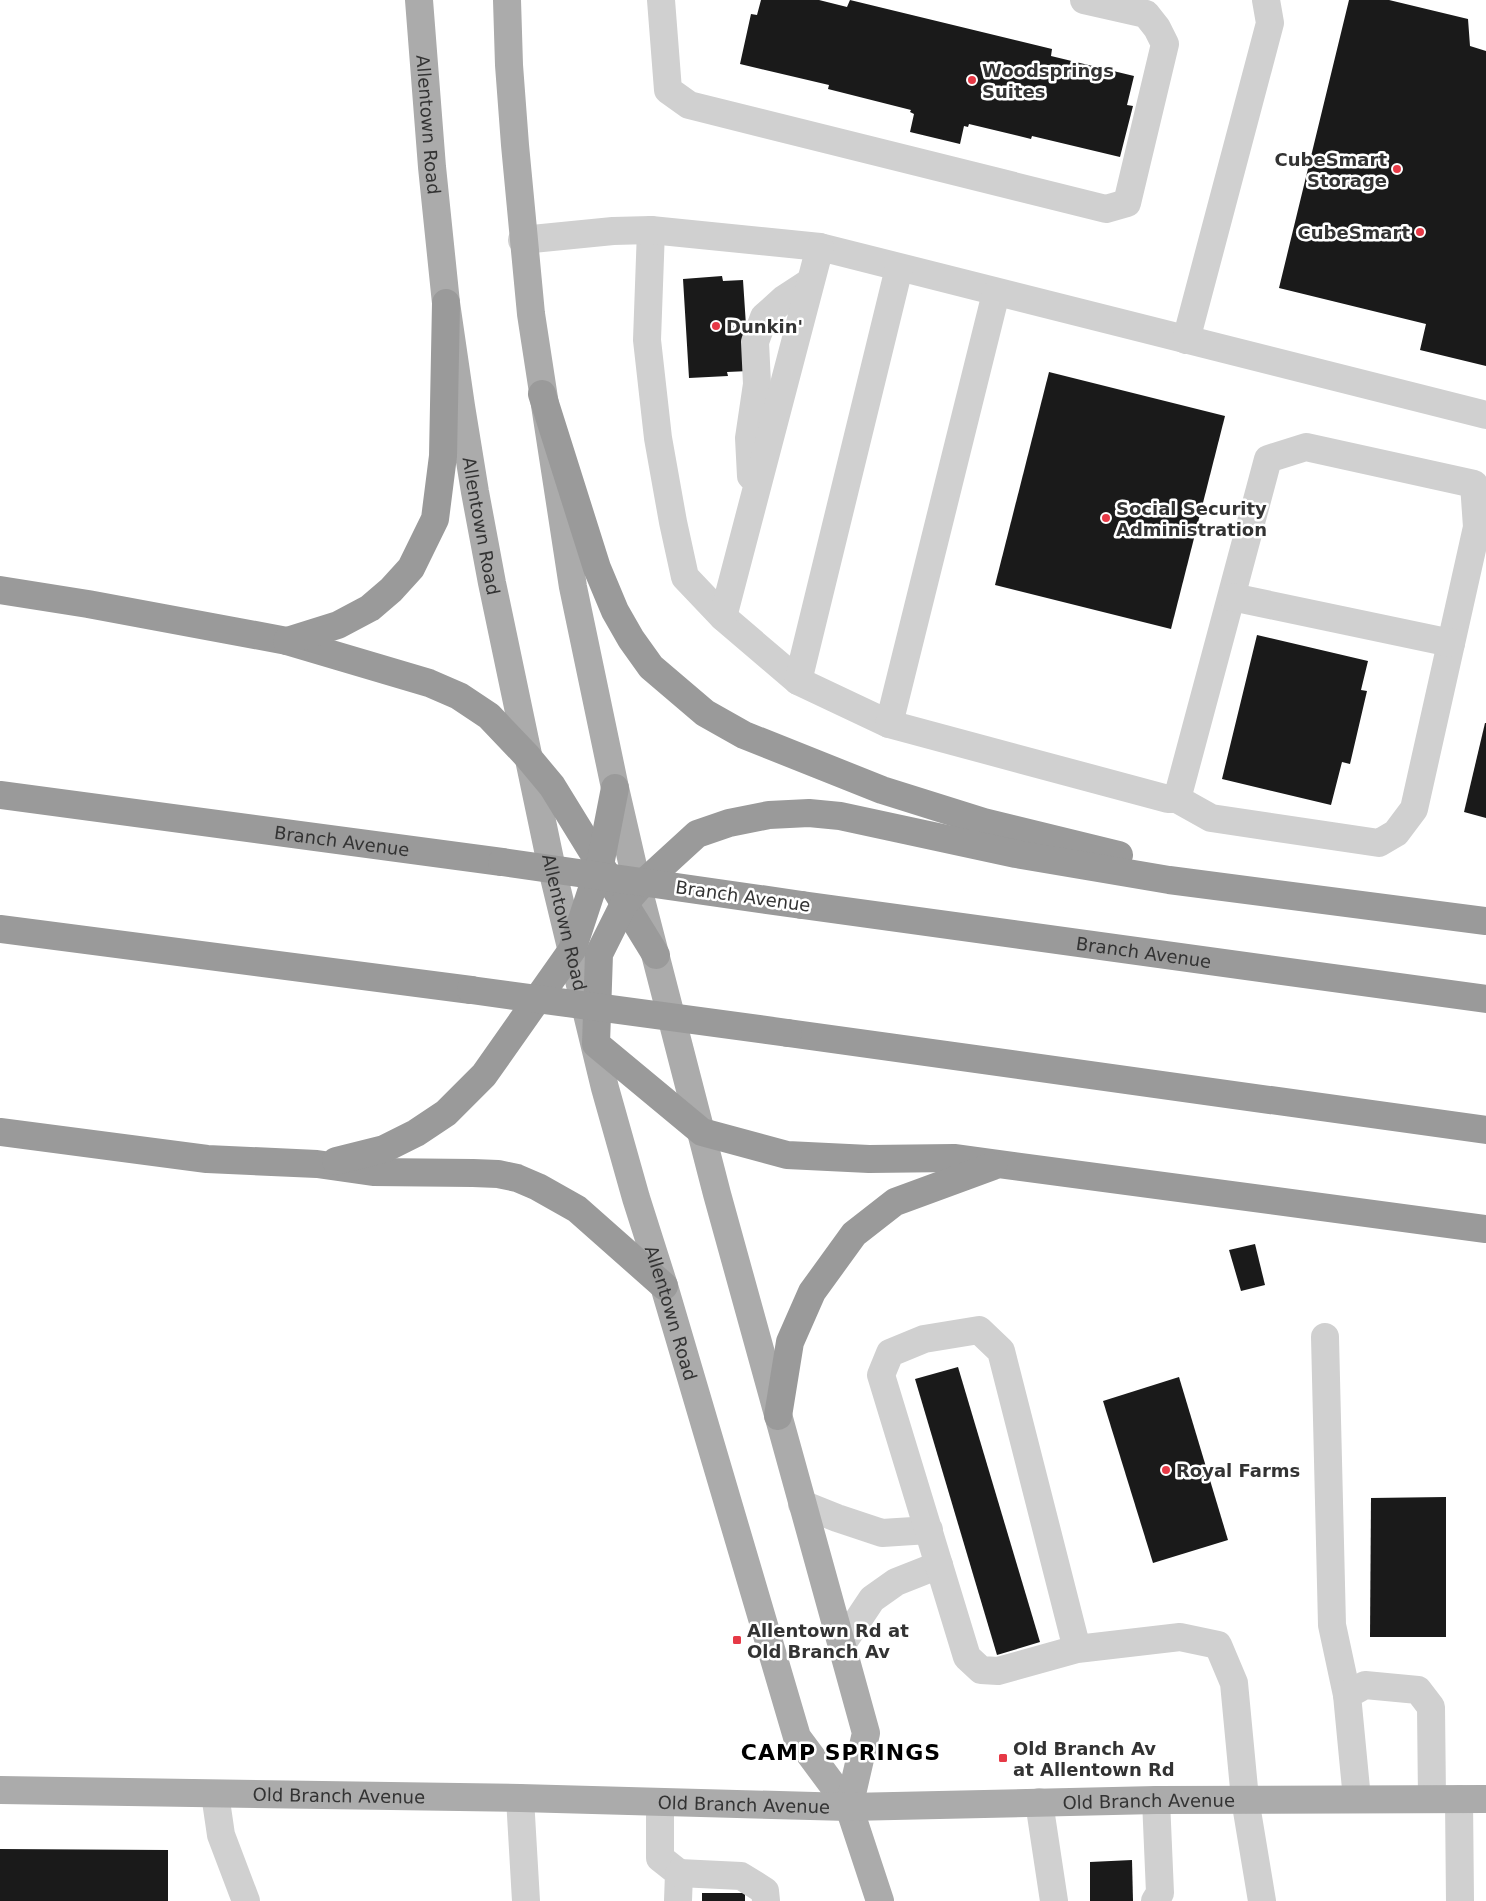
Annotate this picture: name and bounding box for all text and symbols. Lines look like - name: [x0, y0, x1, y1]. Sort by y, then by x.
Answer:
- street label: Allentown Road: [413, 54, 445, 195]
- place label: Woodsprings Suites: [982, 60, 1114, 102]
- marker: Woodsprings Suites: [966, 74, 978, 86]
- place label: CubeSmart Storage: [1275, 149, 1387, 191]
- marker: CubeSmart Storage: [1391, 163, 1403, 175]
- place label: CubeSmart: [1298, 222, 1410, 243]
- marker: CubeSmart: [1414, 226, 1426, 238]
- place label: Dunkin': [726, 316, 803, 337]
- marker: Dunkin': [710, 320, 722, 332]
- street label: Allentown Road: [459, 455, 505, 597]
- place label: Social Security Administration: [1116, 498, 1267, 540]
- marker: Social Security Administration: [1100, 512, 1112, 524]
- street label: Branch Avenue: [273, 821, 411, 860]
- street label: Allentown Road: [539, 852, 592, 993]
- street label: Branch Avenue: [674, 876, 812, 916]
- street label: Branch Avenue: [1075, 932, 1213, 972]
- street label: Allentown Road: [641, 1243, 702, 1383]
- place label: Royal Farms: [1176, 1460, 1300, 1481]
- marker: Royal Farms: [1160, 1464, 1172, 1476]
- place label: Allentown Rd at Old Branch Av: [747, 1620, 909, 1662]
- marker: Allentown Rd at Old Branch Av: [731, 1634, 743, 1646]
- place label: Old Branch Av at Allentown Rd: [1013, 1738, 1175, 1780]
- district label: CAMP SPRINGS: [741, 1740, 941, 1765]
- marker: Old Branch Av at Allentown Rd: [997, 1752, 1009, 1764]
- street label: Old Branch Avenue: [253, 1783, 425, 1807]
- street label: Old Branch Avenue: [1062, 1789, 1235, 1813]
- street label: Old Branch Avenue: [657, 1791, 830, 1817]

